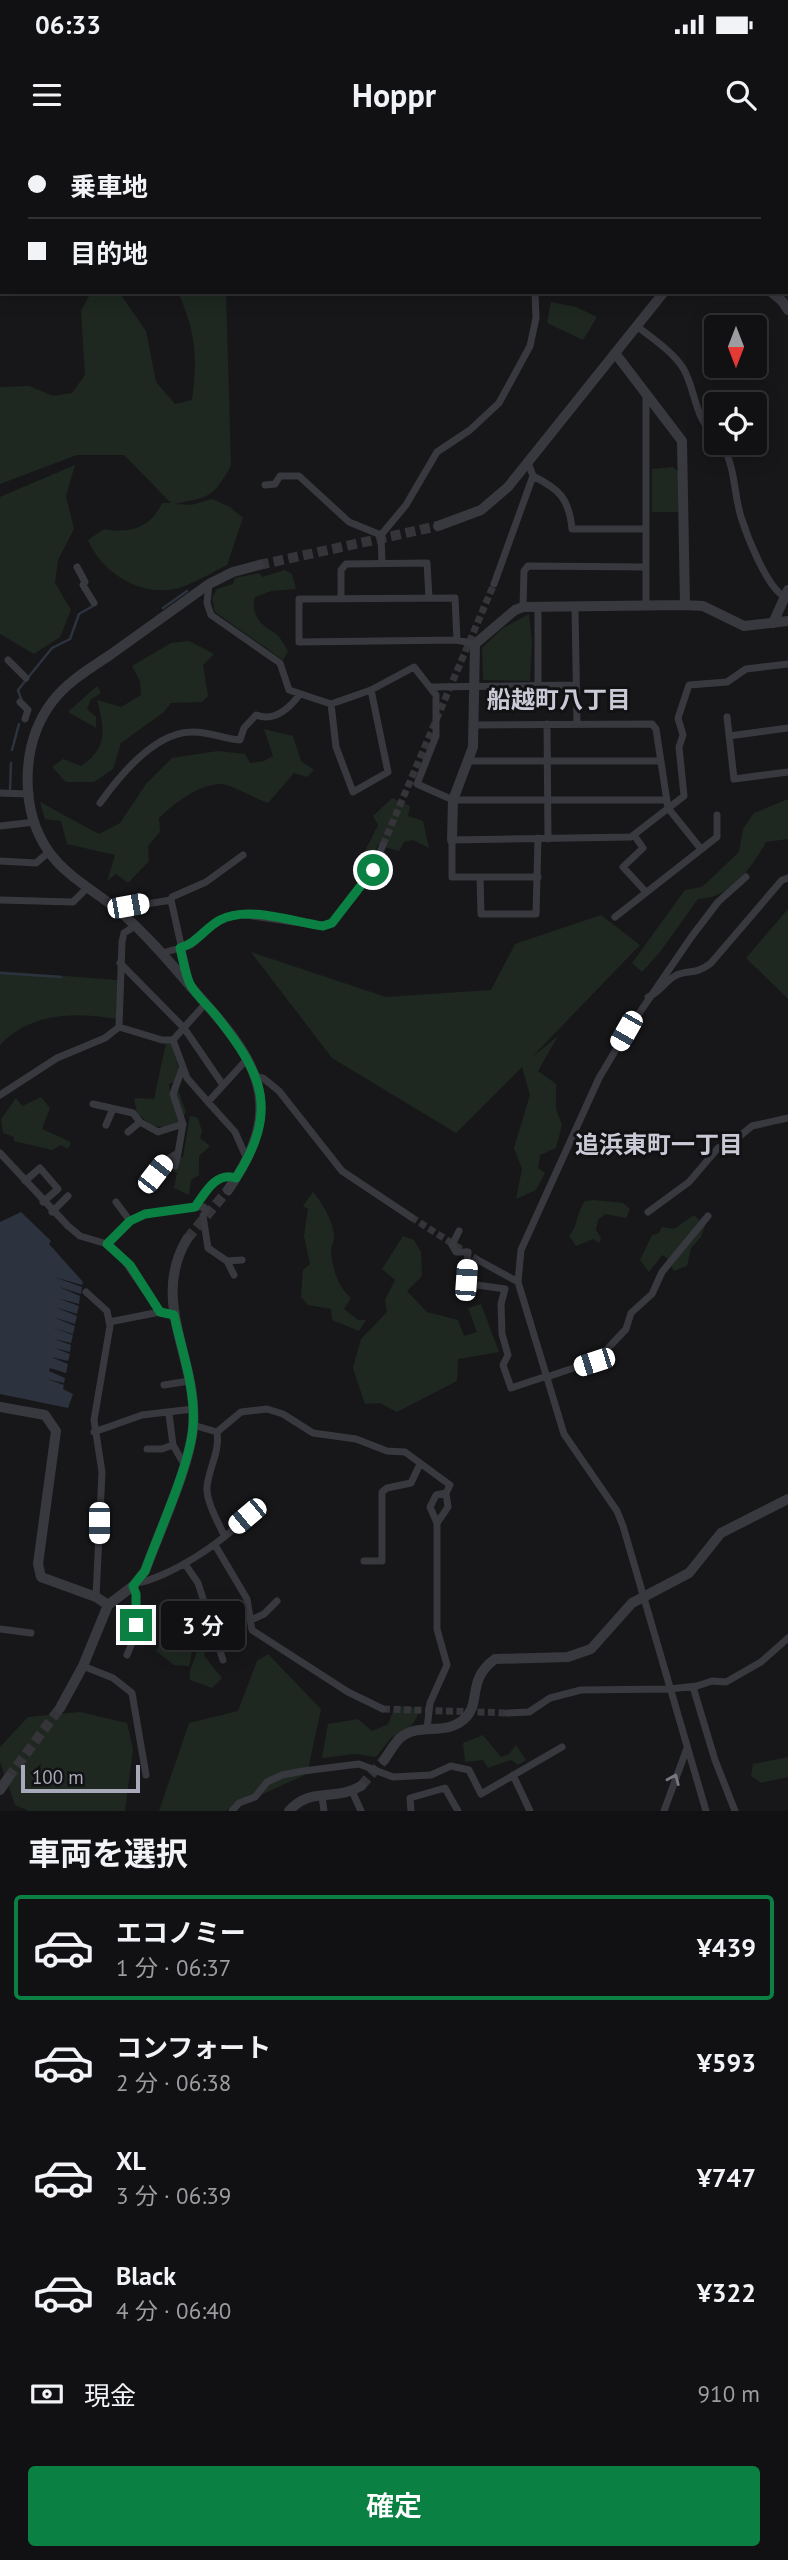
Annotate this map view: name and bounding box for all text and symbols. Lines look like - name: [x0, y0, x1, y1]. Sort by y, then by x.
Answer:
- text: 06:33: [35, 8, 101, 41]
- text: Hoppr: [352, 74, 436, 116]
- icon: menu: [28, 76, 66, 114]
- icon: search: [722, 76, 760, 114]
- text: 乗車地: [70, 170, 148, 203]
- text: 目的地: [70, 237, 148, 270]
- north arrow: [704, 315, 766, 378]
- map controls: [704, 315, 767, 455]
- button: locate: [704, 392, 767, 455]
- district label: 船越町八丁目: [487, 684, 631, 715]
- route start: [357, 854, 389, 886]
- car: [106, 892, 151, 920]
- car: [607, 1008, 646, 1054]
- district label: 追浜東町一丁目: [575, 1129, 743, 1160]
- car: [134, 1151, 177, 1197]
- car: [455, 1258, 478, 1302]
- car: [571, 1346, 618, 1378]
- car: [225, 1494, 270, 1538]
- car: [89, 1502, 110, 1544]
- callout: 3 分: [160, 1600, 244, 1650]
- route end: [120, 1609, 152, 1641]
- text: 3 分: [182, 1611, 224, 1640]
- scale bar: [21, 1762, 140, 1794]
- text: 100 m: [32, 1765, 84, 1789]
- one-way arrow: [666, 1774, 680, 1786]
- text: 車両を選択: [28, 1832, 188, 1874]
- icon: car: [32, 1916, 95, 1979]
- text: エコノミー: [116, 1916, 246, 1949]
- text: ¥439: [697, 1931, 756, 1964]
- text: 1 分 · 06:37: [116, 1953, 231, 1982]
- icon: car: [32, 2031, 95, 2094]
- text: コンフォート: [116, 2031, 271, 2064]
- text: ¥593: [697, 2046, 756, 2079]
- text: 2 分 · 06:38: [116, 2068, 231, 2097]
- text: XL: [116, 2144, 146, 2177]
- icon: car: [32, 2146, 95, 2209]
- text: ¥747: [697, 2161, 756, 2194]
- text: 3 分 · 06:39: [116, 2181, 231, 2210]
- text: Black: [116, 2259, 176, 2292]
- icon: car: [32, 2261, 95, 2324]
- text: ¥322: [697, 2276, 756, 2309]
- text: 4 分 · 06:40: [116, 2296, 231, 2325]
- icon: cash: [28, 2375, 66, 2413]
- text: 現金: [84, 2379, 136, 2412]
- text: 910 m: [698, 2379, 760, 2408]
- button: 確定: [28, 2466, 760, 2546]

